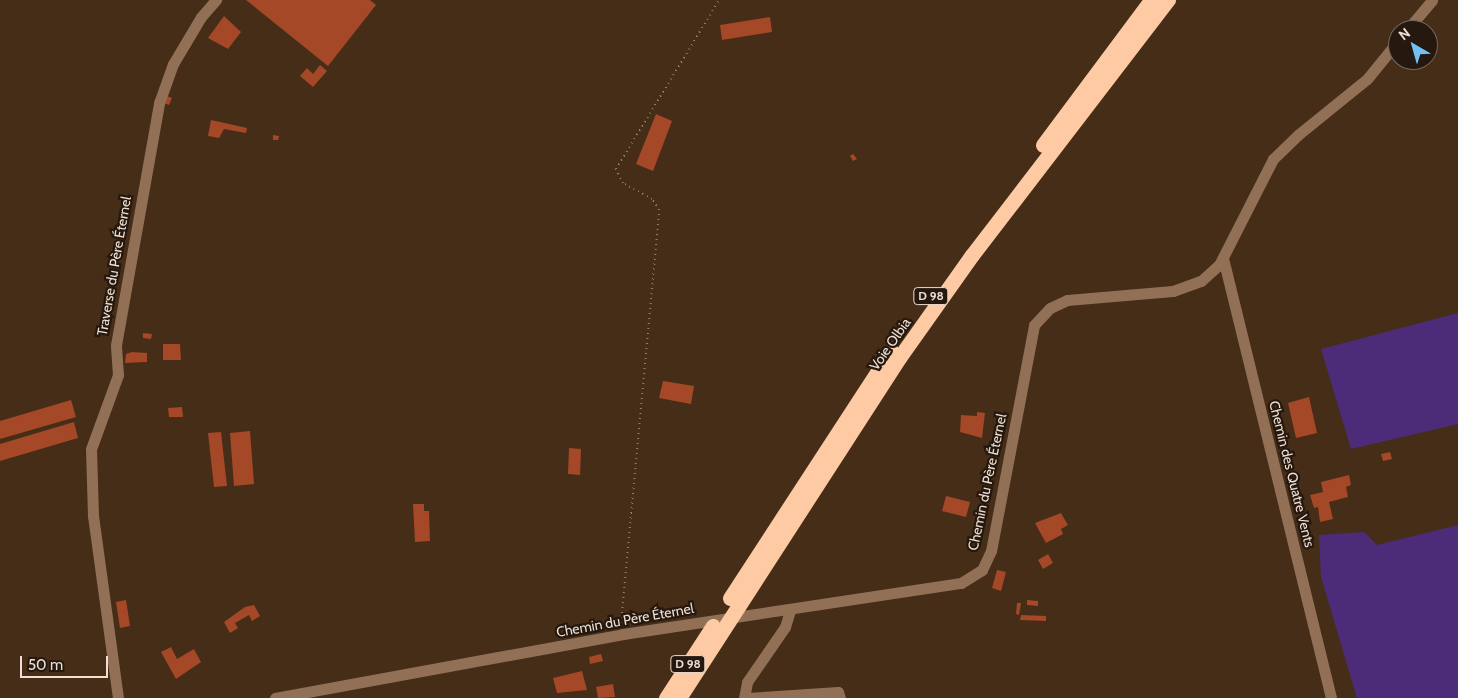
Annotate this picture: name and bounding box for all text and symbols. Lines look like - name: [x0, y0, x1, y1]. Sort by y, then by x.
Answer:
- north arrow: [1388, 20, 1438, 70]
- text: N: [1395, 24, 1414, 44]
- street label: Traverse du Père Éternel: [93, 195, 135, 337]
- road number: D 98: [912, 286, 950, 306]
- street label: Voie Olbia: [866, 315, 914, 373]
- street label: Chemin des Quatre Vents: [1266, 399, 1318, 549]
- street label: Chemin du Père Éternel: [964, 412, 1010, 552]
- street label: Chemin du Père Éternel: [555, 600, 695, 640]
- scale bar: [22, 646, 110, 678]
- road number: D 98: [669, 654, 707, 674]
- text: 50 m: [28, 656, 63, 674]

